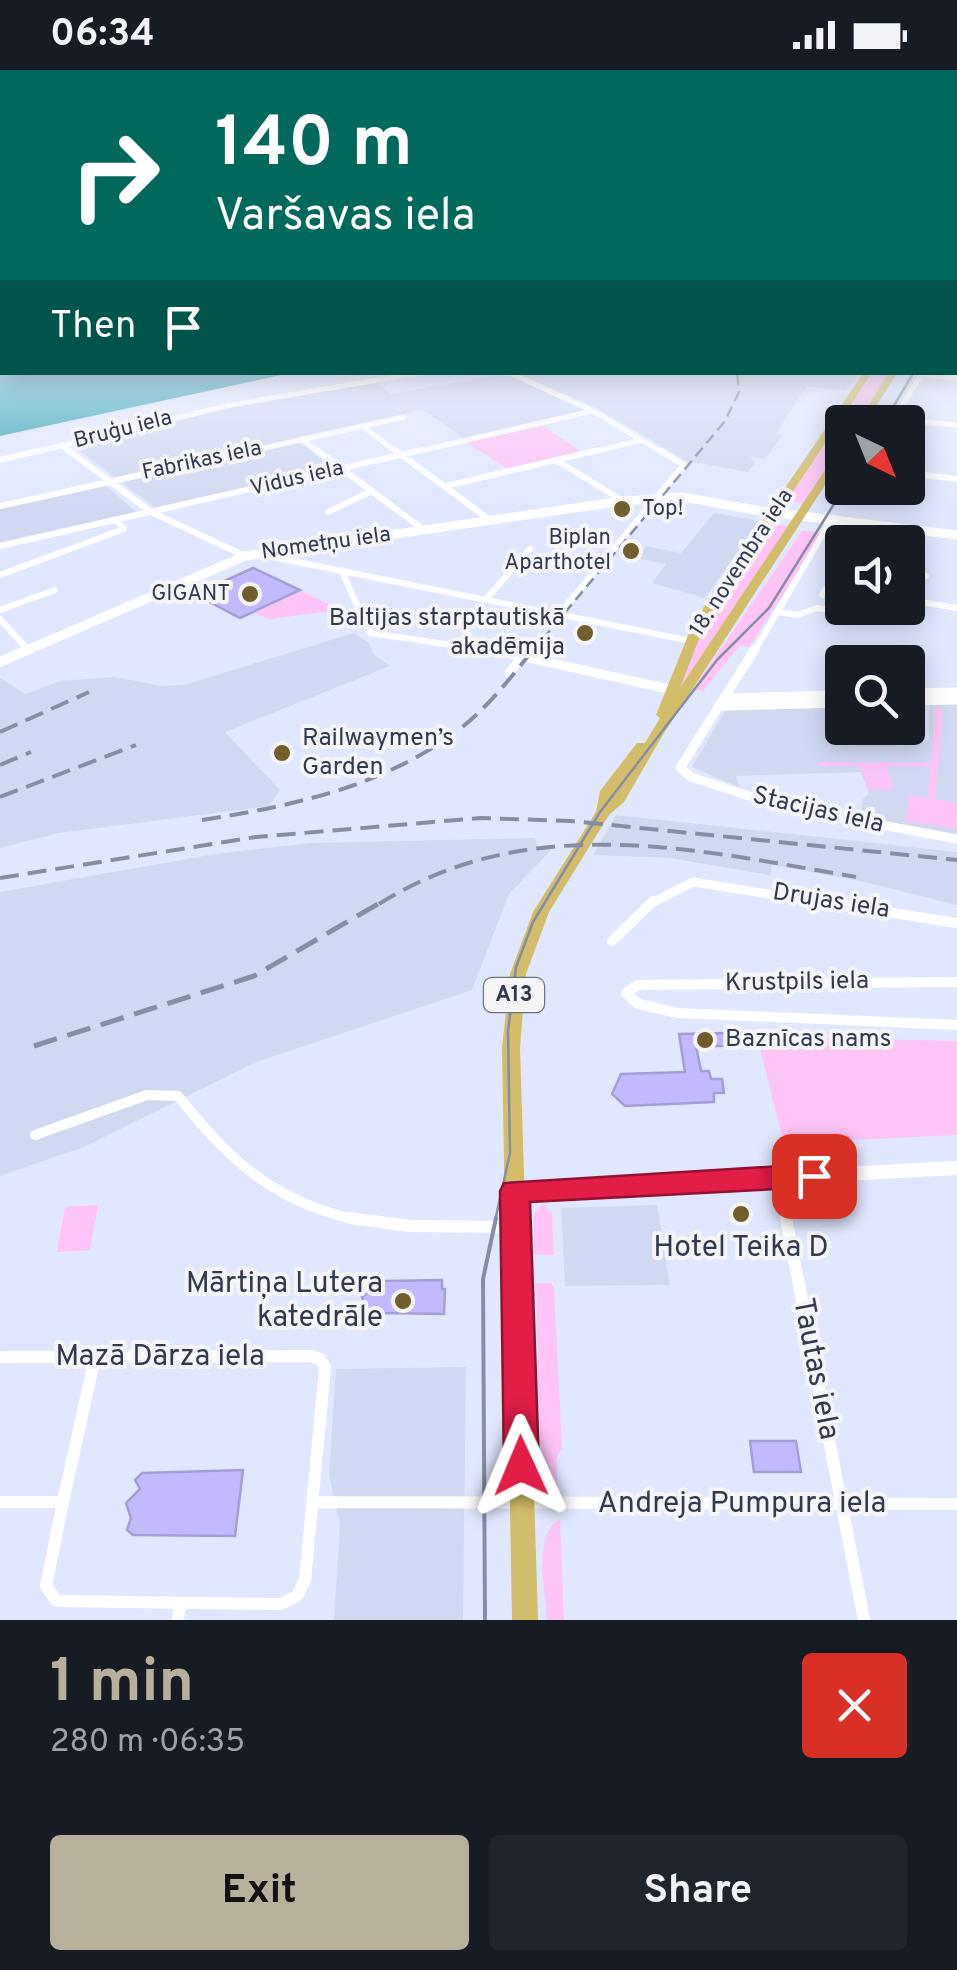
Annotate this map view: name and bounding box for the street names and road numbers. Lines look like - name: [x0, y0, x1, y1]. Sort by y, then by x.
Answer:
- street label: Bruģu iela: [71, 405, 175, 455]
- street label: Fabrikas iela: [140, 435, 264, 487]
- street label: Vidus iela: [248, 455, 346, 503]
- street label: 18. novembra iela: [684, 484, 800, 642]
- street label: Nometņu iela: [259, 522, 393, 566]
- street label: Stacijas iela: [749, 780, 887, 842]
- street label: Drujas iela: [770, 877, 892, 927]
- street label: Krustpils iela: [725, 966, 869, 1000]
- road number: A13: [484, 978, 544, 1012]
- street label: Tautas iela: [783, 1295, 847, 1443]
- street label: Mazā Dārza iela: [55, 1339, 265, 1376]
- street label: Andreja Pumpura iela: [598, 1486, 886, 1523]

